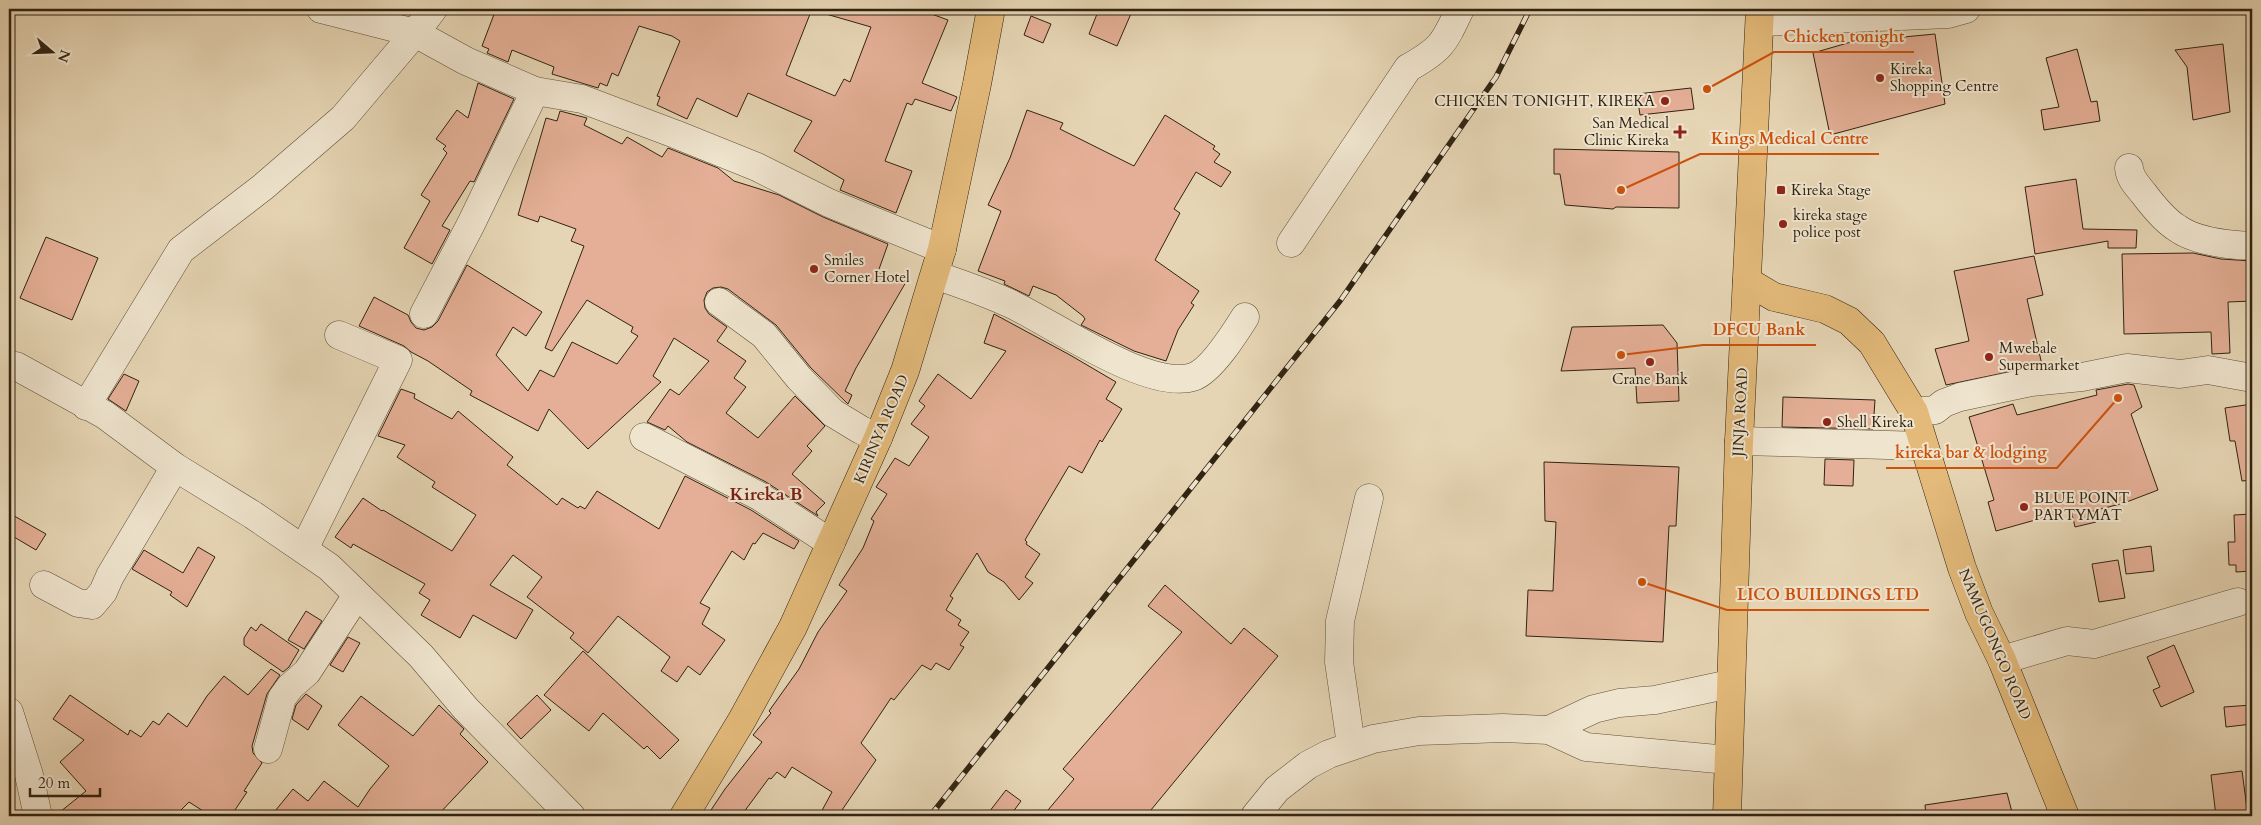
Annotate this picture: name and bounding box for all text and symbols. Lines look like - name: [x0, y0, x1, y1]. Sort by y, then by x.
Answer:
- callout: Chicken tonight: [1774, 21, 1914, 52]
- text: Chicken tonight: [1784, 26, 1905, 48]
- north arrow: [28, 28, 78, 78]
- text: N: [53, 47, 75, 65]
- place label: Kireka Shopping Centre: [1890, 59, 1999, 96]
- marker: Kireka Shopping Centre: [1874, 72, 1886, 84]
- place label: CHICKEN TONIGHT, KIREKA: [1434, 91, 1655, 111]
- marker: CHICKEN TONIGHT, KIREKA: [1659, 95, 1671, 107]
- place label: San Medical Clinic Kireka: [1584, 113, 1670, 150]
- callout: Kings Medical Centre: [1700, 123, 1879, 154]
- marker: San Medical Clinic Kireka: [1673, 125, 1687, 139]
- text: Kings Medical Centre: [1711, 128, 1869, 150]
- place label: Kireka Stage: [1791, 180, 1871, 200]
- marker: Kireka Stage: [1775, 184, 1787, 196]
- place label: kireka stage police post: [1793, 205, 1868, 242]
- marker: kireka stage police post: [1777, 218, 1789, 230]
- place label: Smiles Corner Hotel: [824, 250, 910, 287]
- marker: Smiles Corner Hotel: [808, 263, 820, 275]
- callout: DFCU Bank: [1703, 314, 1816, 345]
- text: DFCU Bank: [1713, 319, 1805, 341]
- place label: Mwebale Supermarket: [1999, 338, 2079, 375]
- marker: Mwebale Supermarket: [1983, 351, 1995, 363]
- marker: Crane Bank: [1644, 356, 1656, 368]
- street label: JINJA ROAD: [1728, 367, 1752, 459]
- place label: Crane Bank: [1612, 369, 1688, 389]
- street label: KIRINYA ROAD: [849, 371, 913, 487]
- place label: Shell Kireka: [1837, 412, 1914, 432]
- marker: Shell Kireka: [1821, 416, 1833, 428]
- callout: kireka bar & lodging: [1886, 437, 2057, 468]
- text: kireka bar & lodging: [1895, 442, 2047, 464]
- district label: Kireka B: [730, 482, 803, 507]
- place label: BLUE POINT PARTYMAT: [2034, 488, 2130, 525]
- marker: BLUE POINT PARTYMAT: [2018, 501, 2030, 513]
- street label: NAMUGONGO ROAD: [1954, 565, 2036, 723]
- callout: LICO BUILDINGS LTD: [1727, 579, 1929, 610]
- text: LICO BUILDINGS LTD: [1737, 584, 1919, 606]
- scale bar: [30, 765, 100, 797]
- text: 20 m: [38, 773, 70, 793]

